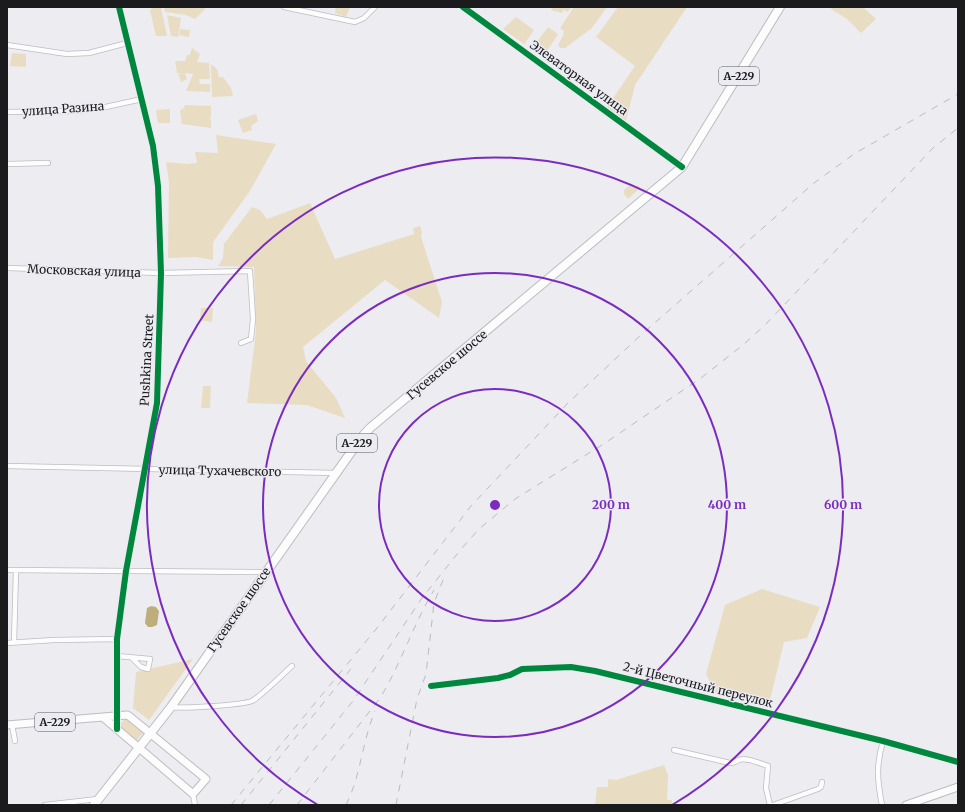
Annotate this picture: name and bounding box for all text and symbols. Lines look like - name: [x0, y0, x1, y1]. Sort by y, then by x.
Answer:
- street label: Элеваторная улица: [527, 37, 632, 119]
- road number: А-229: [719, 67, 759, 85]
- street label: улица Разина: [21, 98, 105, 119]
- street label: Московская улица: [27, 261, 142, 280]
- street label: Pushkina Street: [137, 313, 156, 406]
- street label: Гусевское шоссе: [403, 327, 490, 403]
- road number: А-229: [337, 434, 377, 452]
- street label: улица Тухачевского: [158, 462, 282, 479]
- text: 200 m: [592, 497, 630, 512]
- text: 400 m: [708, 497, 746, 512]
- text: 600 m: [824, 497, 862, 512]
- centre of rings: [488, 498, 502, 512]
- street label: Гусевское шоссе: [204, 564, 274, 655]
- street label: 2-й Цветочный переулок: [622, 659, 775, 711]
- road number: А-229: [35, 713, 75, 731]

